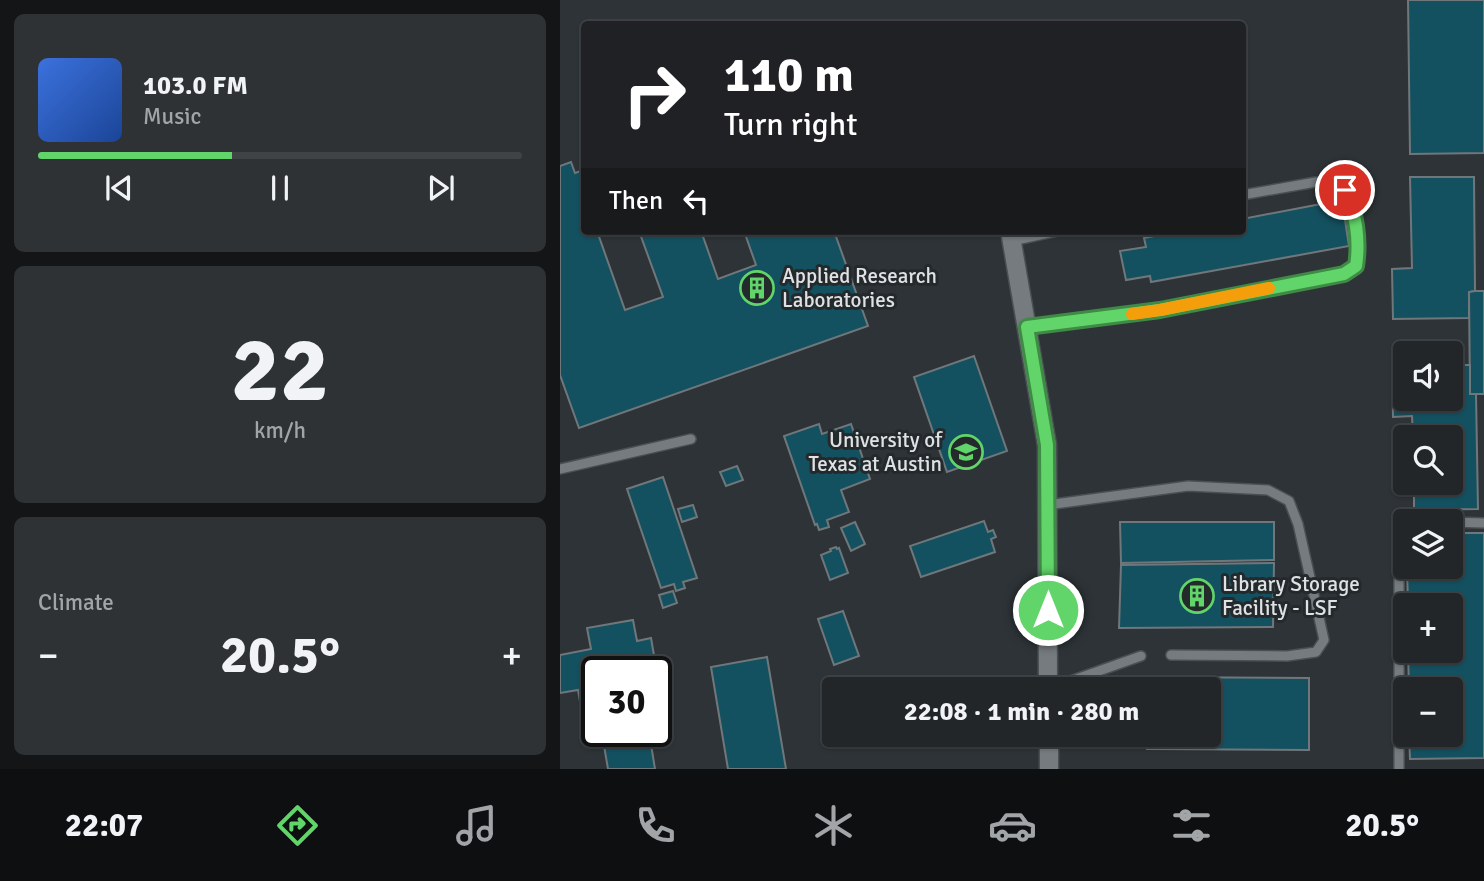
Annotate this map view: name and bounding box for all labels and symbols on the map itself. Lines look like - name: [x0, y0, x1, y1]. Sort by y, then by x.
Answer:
- pin: [1315, 160, 1375, 220]
- place label: Applied Research Laboratories: [782, 263, 937, 313]
- building icon: Applied Research Laboratories: [738, 269, 776, 307]
- place label: University of Texas at Austin: [809, 427, 943, 477]
- school or university icon: University of Texas at Austin: [947, 433, 985, 471]
- place label: Library Storage Facility - LSF: [1222, 571, 1360, 621]
- position arrow: [1011, 573, 1085, 647]
- building icon: Library Storage Facility - LSF: [1178, 577, 1216, 615]
- speed limit sign: 30: [581, 656, 672, 747]

